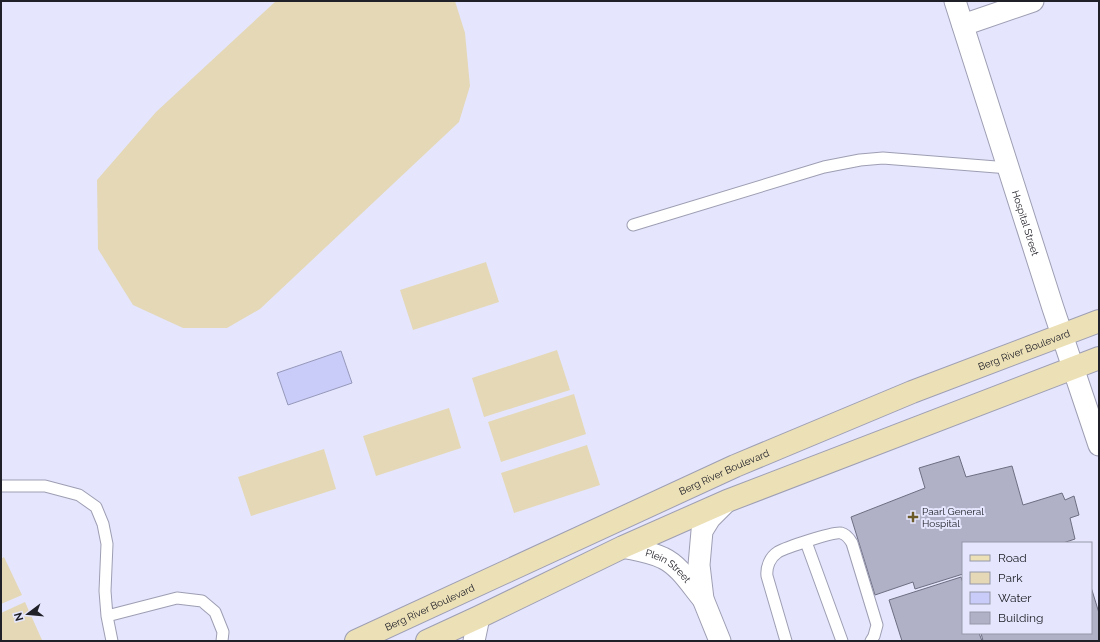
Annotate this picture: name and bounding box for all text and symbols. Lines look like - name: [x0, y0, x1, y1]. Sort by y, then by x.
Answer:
- street label: Hospital Street: [1010, 189, 1042, 258]
- street label: Berg River Boulevard: [976, 327, 1071, 372]
- street label: Berg River Boulevard: [677, 447, 771, 497]
- place label: Paarl General Hospital: [922, 506, 984, 529]
- marker: Paarl General Hospital: [907, 511, 919, 523]
- legend: [962, 542, 1092, 634]
- street label: Plein Street: [644, 547, 694, 585]
- text: Road: [998, 551, 1027, 565]
- text: Park: [998, 571, 1023, 585]
- street label: Berg River Boulevard: [383, 582, 476, 632]
- text: Water: [998, 591, 1032, 605]
- north arrow: [8, 594, 48, 634]
- text: N: [11, 611, 26, 622]
- text: Building: [998, 611, 1044, 625]

